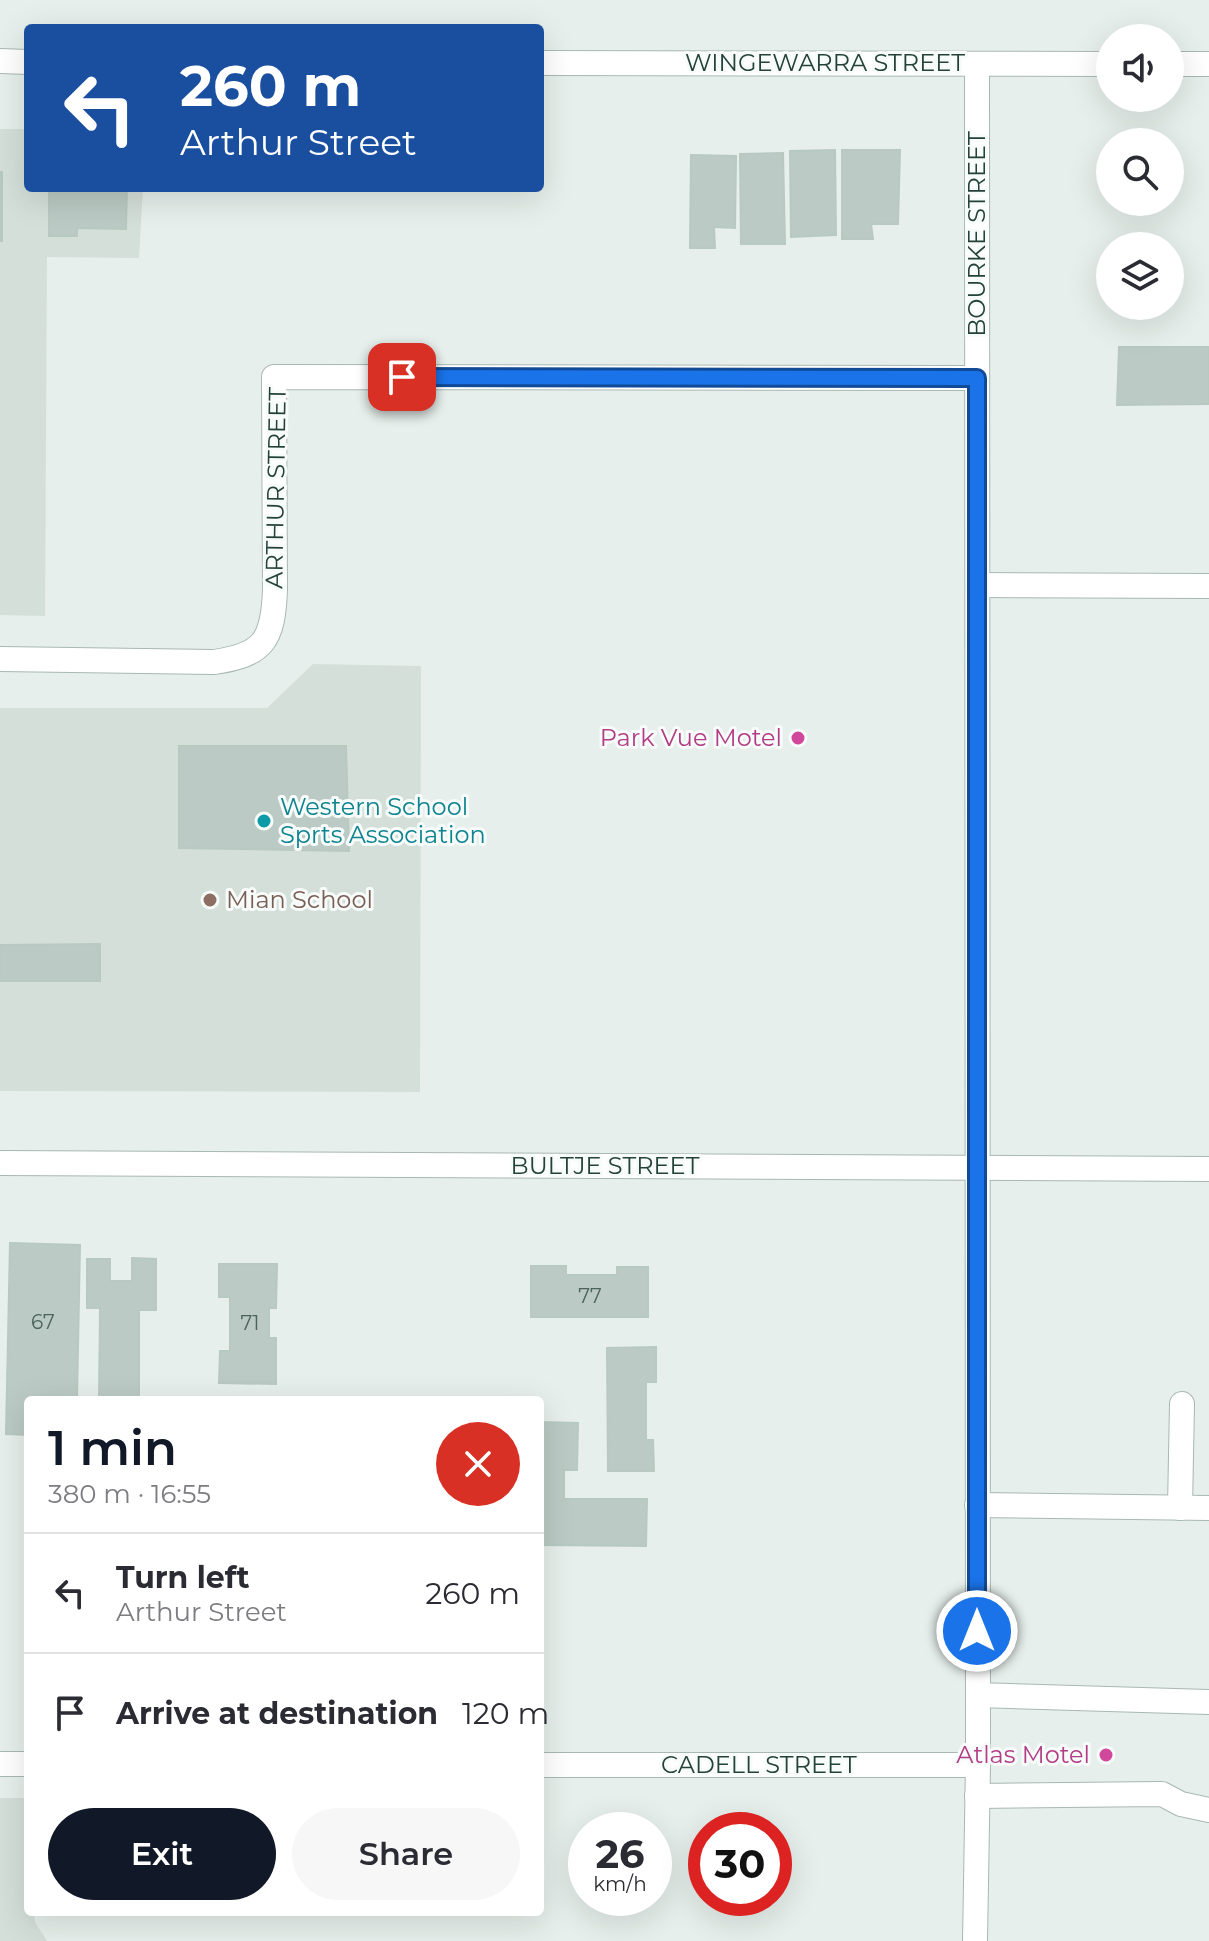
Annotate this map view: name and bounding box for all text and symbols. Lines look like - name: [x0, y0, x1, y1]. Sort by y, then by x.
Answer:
- map controls: [1096, 24, 1184, 320]
- button: sound: [1096, 24, 1184, 112]
- street label: WINGEWARRA STREET: [685, 48, 965, 77]
- text: 260 m: [180, 52, 361, 120]
- icon: left: [48, 56, 152, 160]
- text: Arthur Street: [180, 120, 417, 164]
- button: search: [1096, 128, 1184, 216]
- street label: BOURKE STREET: [962, 131, 991, 337]
- button: layers: [1096, 232, 1184, 320]
- pin: [368, 343, 436, 411]
- icon: arrive: [380, 355, 424, 399]
- street label: ARTHUR STREET: [259, 387, 292, 589]
- place label: Park Vue Motel: [600, 723, 782, 752]
- marker: Park Vue Motel: [789, 729, 807, 747]
- place label: Western School Sprts Association: [280, 792, 486, 849]
- marker: Western School Sprts Association: [255, 812, 273, 830]
- place label: Mian School: [226, 885, 373, 914]
- marker: Mian School: [201, 891, 219, 909]
- street label: BULTJE STREET: [511, 1151, 700, 1180]
- house number: 77: [578, 1284, 602, 1308]
- house number: 67: [31, 1310, 55, 1334]
- house number: 71: [240, 1311, 260, 1335]
- text: 1 min: [48, 1419, 177, 1477]
- button: close: [436, 1422, 520, 1506]
- text: 380 m · 16:55: [48, 1478, 211, 1510]
- text: Turn left: [116, 1559, 249, 1596]
- icon: left: [48, 1571, 92, 1615]
- text: 260 m: [425, 1575, 520, 1612]
- position arrow: [935, 1589, 1019, 1673]
- text: Arthur Street: [116, 1596, 287, 1628]
- icon: arrive: [48, 1691, 92, 1735]
- text: Arrive at destination: [116, 1695, 438, 1732]
- text: 120 m: [462, 1695, 549, 1732]
- place label: Atlas Motel: [956, 1740, 1090, 1769]
- marker: Atlas Motel: [1097, 1746, 1115, 1764]
- street label: CADELL STREET: [661, 1750, 857, 1779]
- button: Exit: [48, 1808, 276, 1900]
- button: Share: [292, 1808, 520, 1900]
- speed limit sign: 30: [688, 1812, 792, 1916]
- text: 26: [595, 1829, 645, 1878]
- text: km/h: [593, 1872, 647, 1896]

